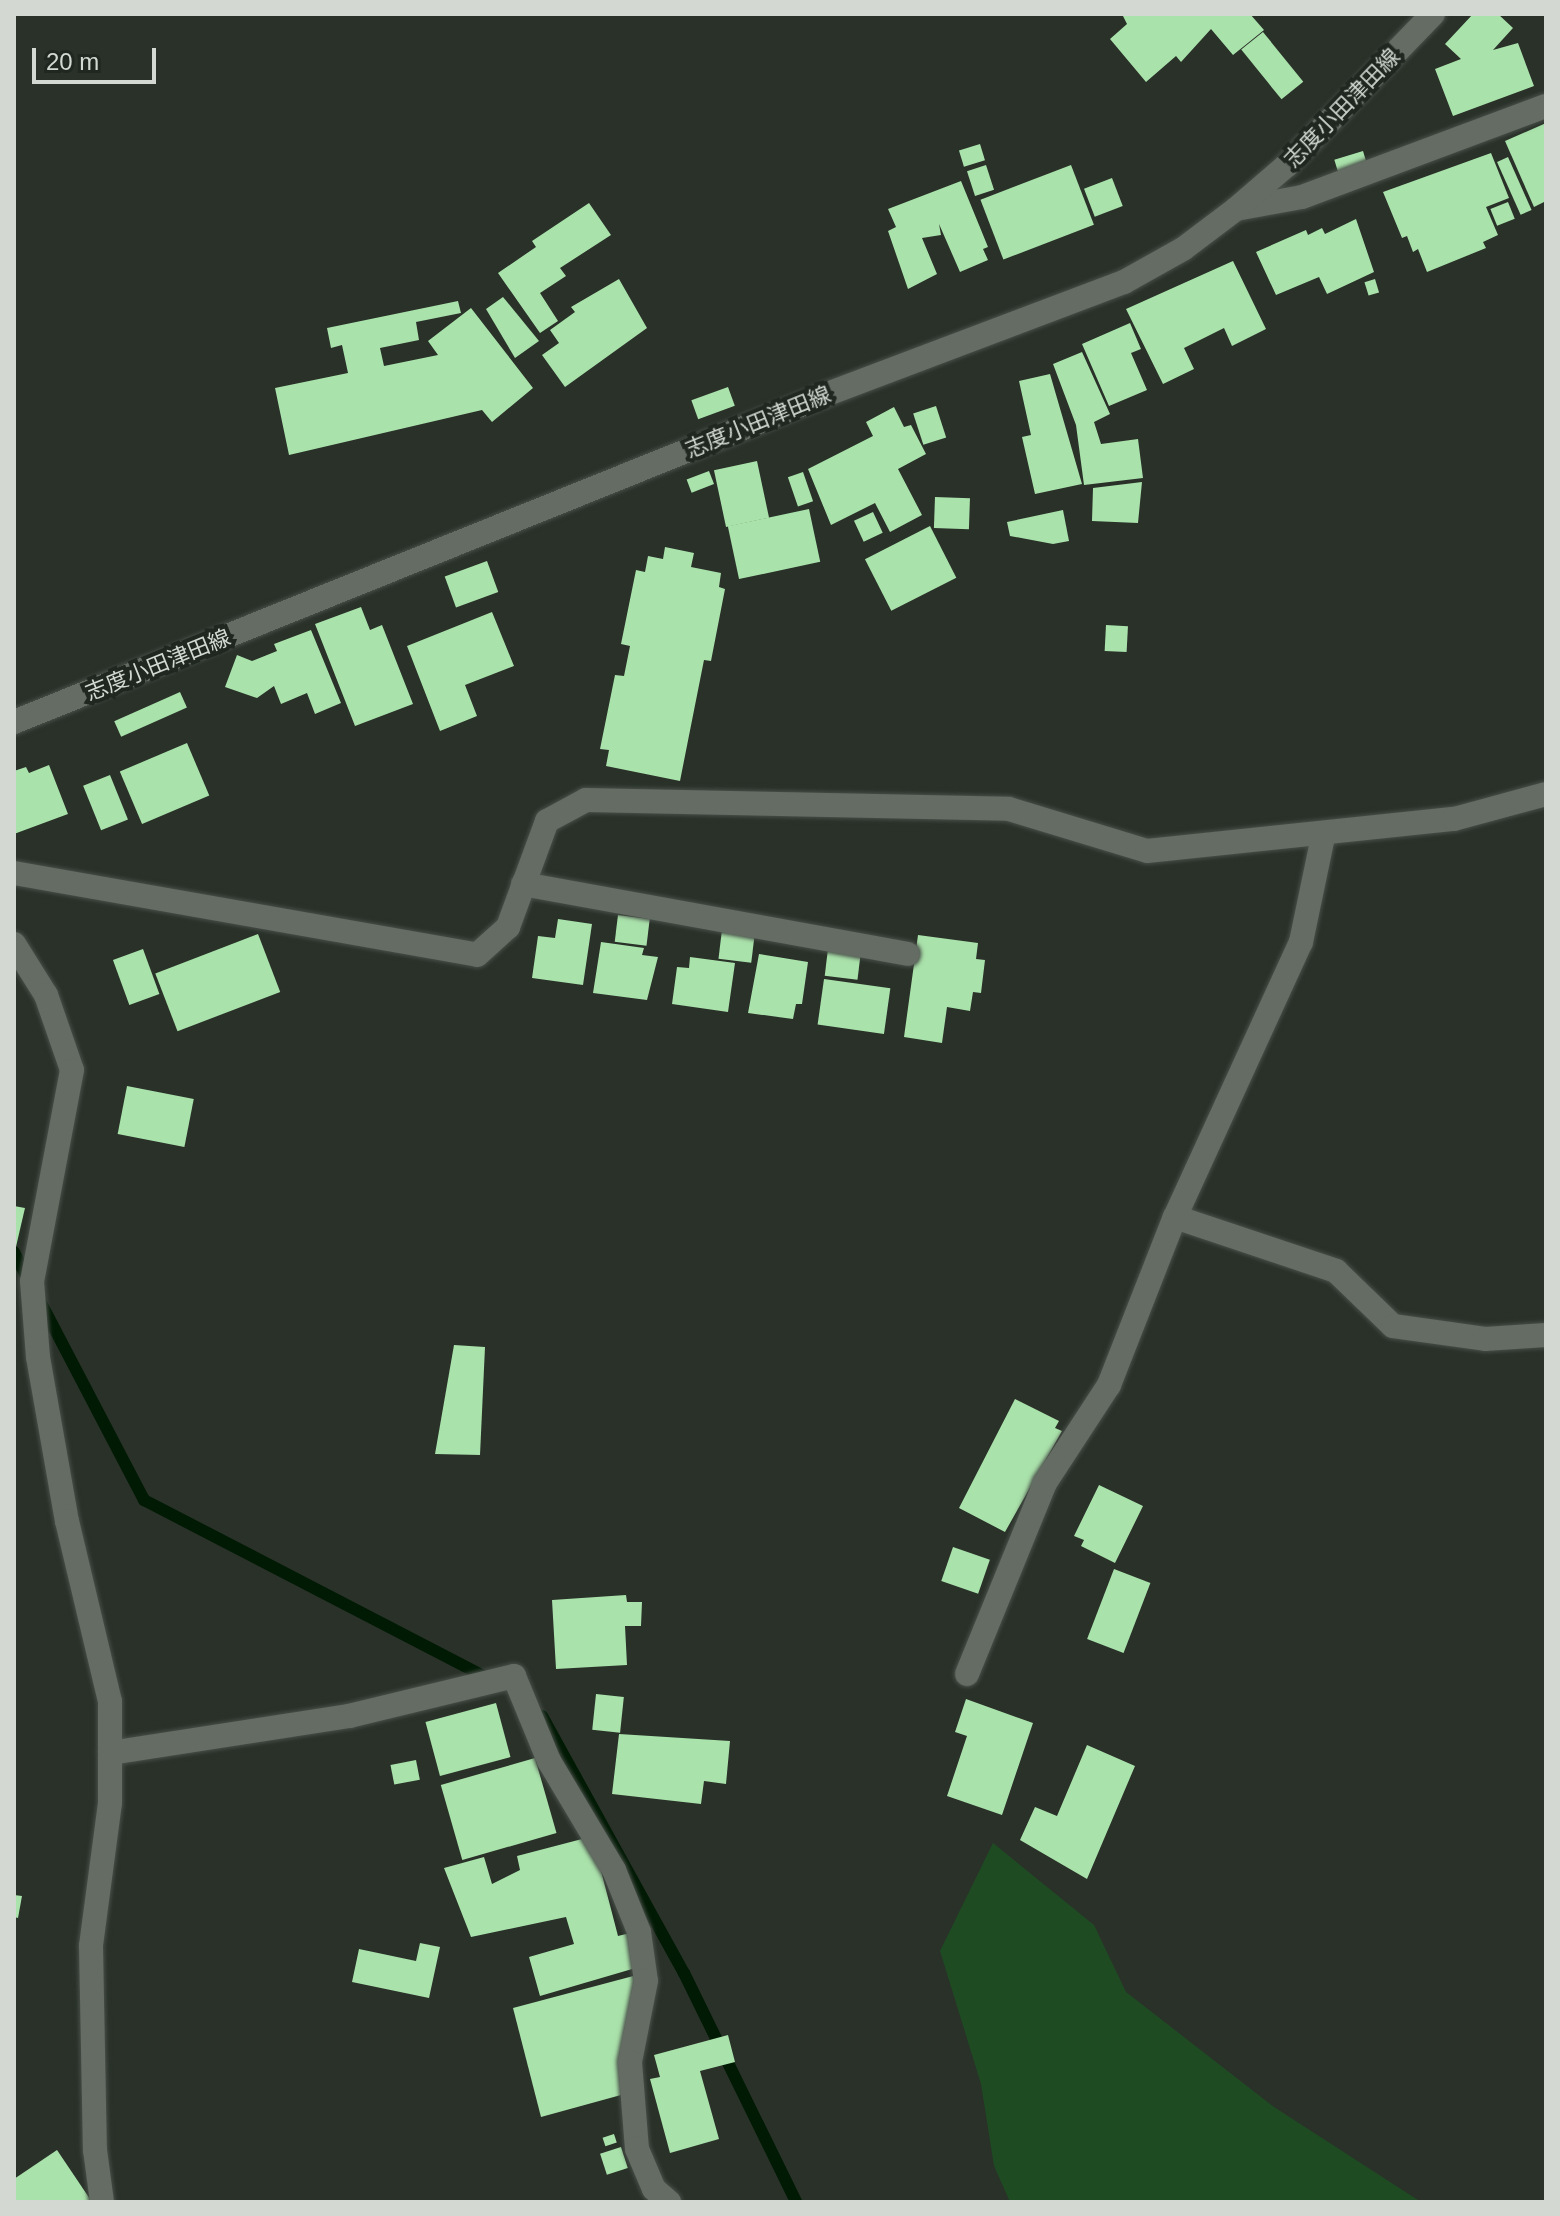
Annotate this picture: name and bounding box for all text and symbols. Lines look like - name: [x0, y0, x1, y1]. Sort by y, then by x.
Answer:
- scale bar: [36, 32, 160, 82]
- street label: 志度小田津田線: [1279, 43, 1405, 173]
- text: 20 m: [46, 48, 99, 75]
- street label: 志度小田津田線: [682, 381, 834, 463]
- street label: 志度小田津田線: [82, 624, 234, 706]

